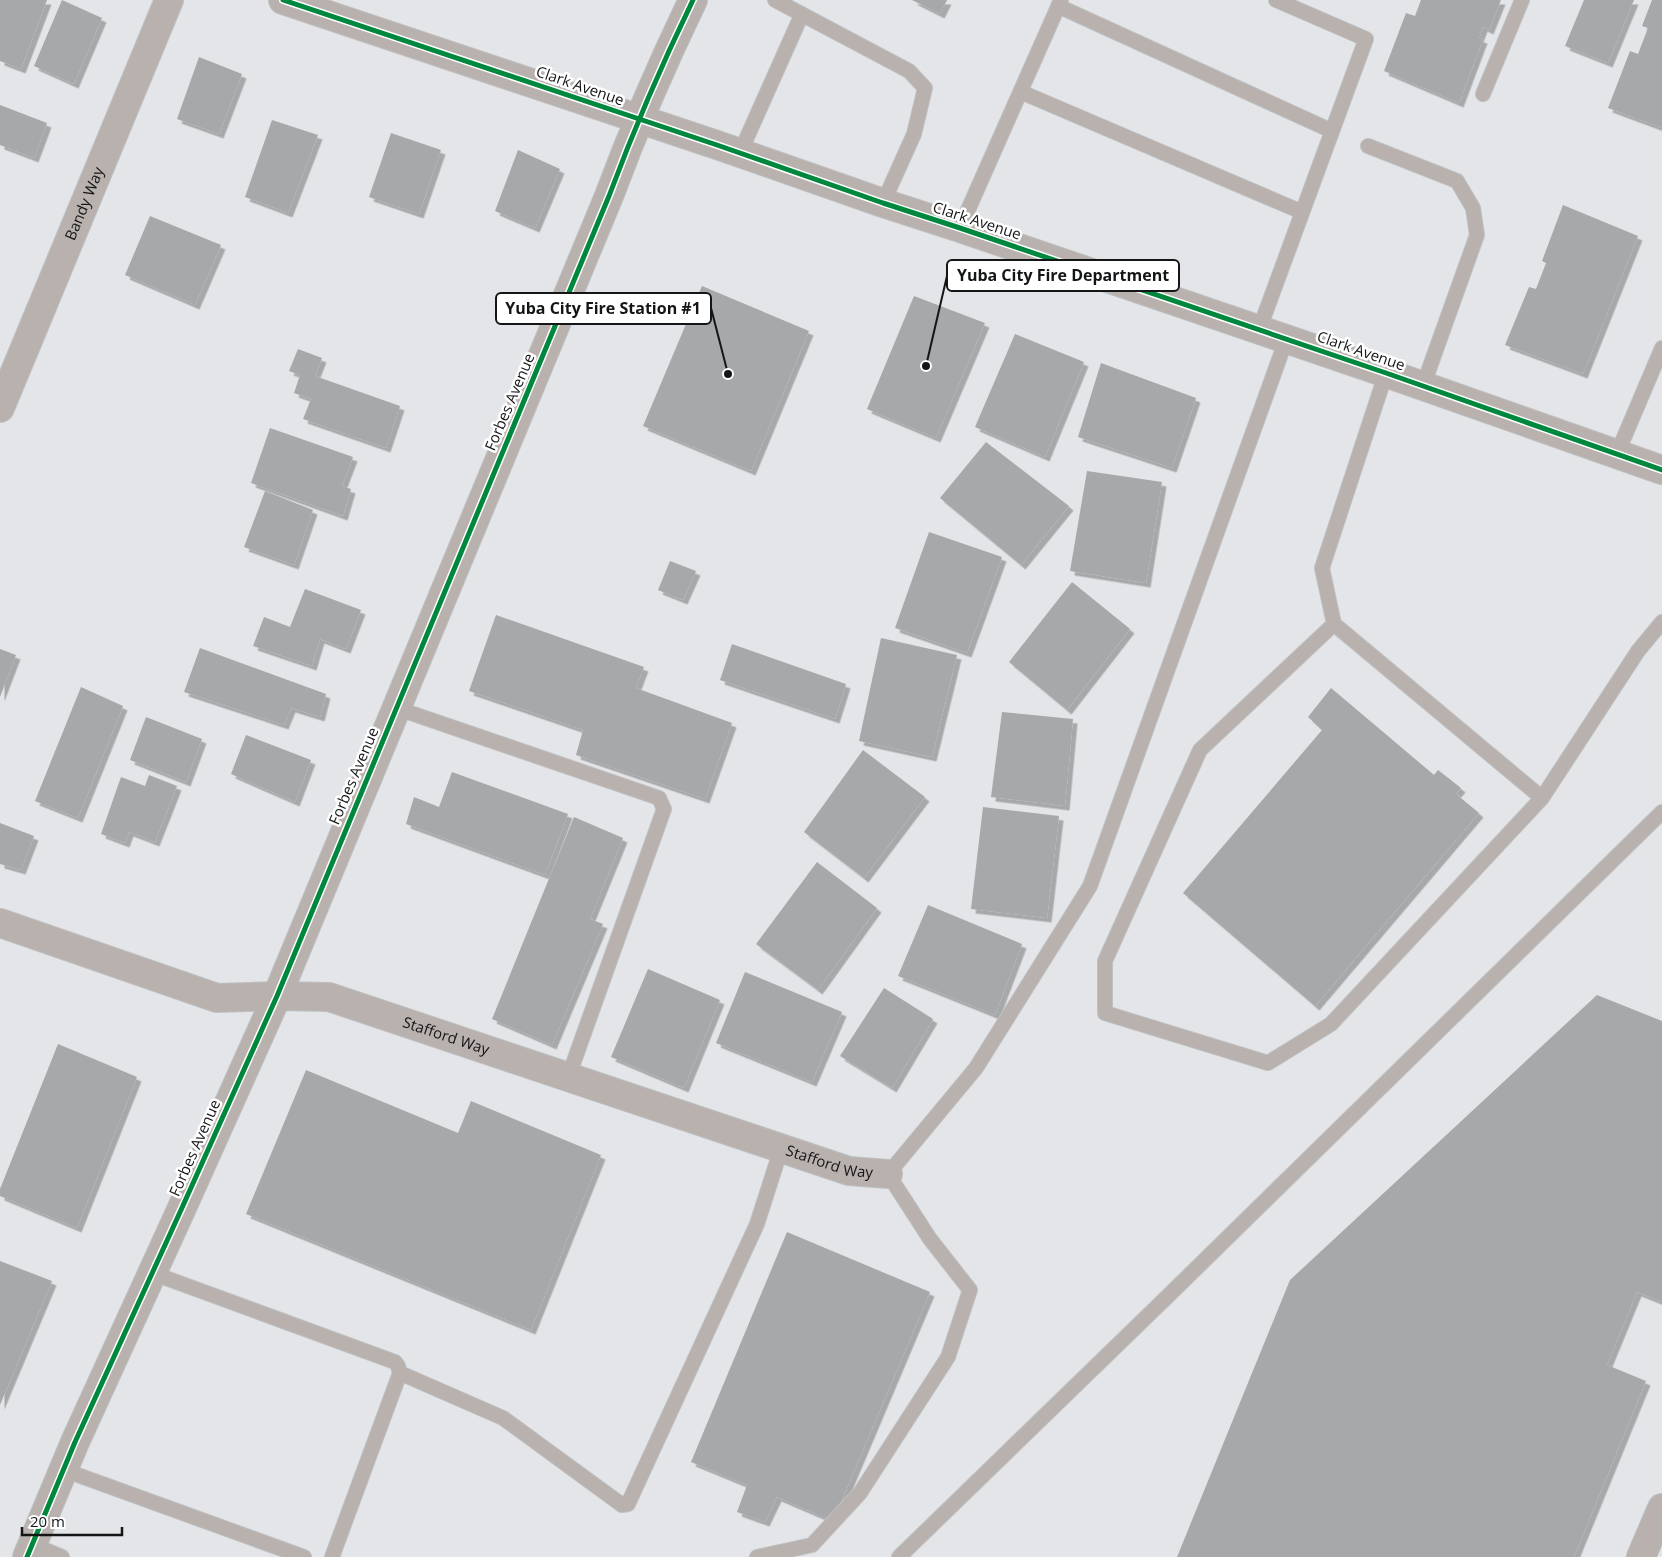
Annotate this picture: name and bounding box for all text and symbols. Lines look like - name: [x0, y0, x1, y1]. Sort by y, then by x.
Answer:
- street label: Clark Avenue: [534, 61, 627, 109]
- street label: Bandy Way: [60, 163, 108, 243]
- street label: Clark Avenue: [931, 196, 1024, 244]
- callout: Yuba City Fire Department: [947, 260, 1179, 291]
- text: Yuba City Fire Department: [957, 264, 1169, 286]
- callout: Yuba City Fire Station #1: [496, 293, 711, 324]
- text: Yuba City Fire Station #1: [505, 297, 701, 319]
- street label: Clark Avenue: [1315, 326, 1408, 374]
- street label: Forbes Avenue: [480, 350, 539, 453]
- street label: Forbes Avenue: [324, 724, 383, 827]
- street label: Stafford Way: [400, 1011, 493, 1059]
- street label: Forbes Avenue: [164, 1096, 224, 1199]
- street label: Stafford Way: [784, 1140, 874, 1182]
- scale bar: [22, 1504, 122, 1536]
- text: 20 m: [30, 1511, 65, 1531]

